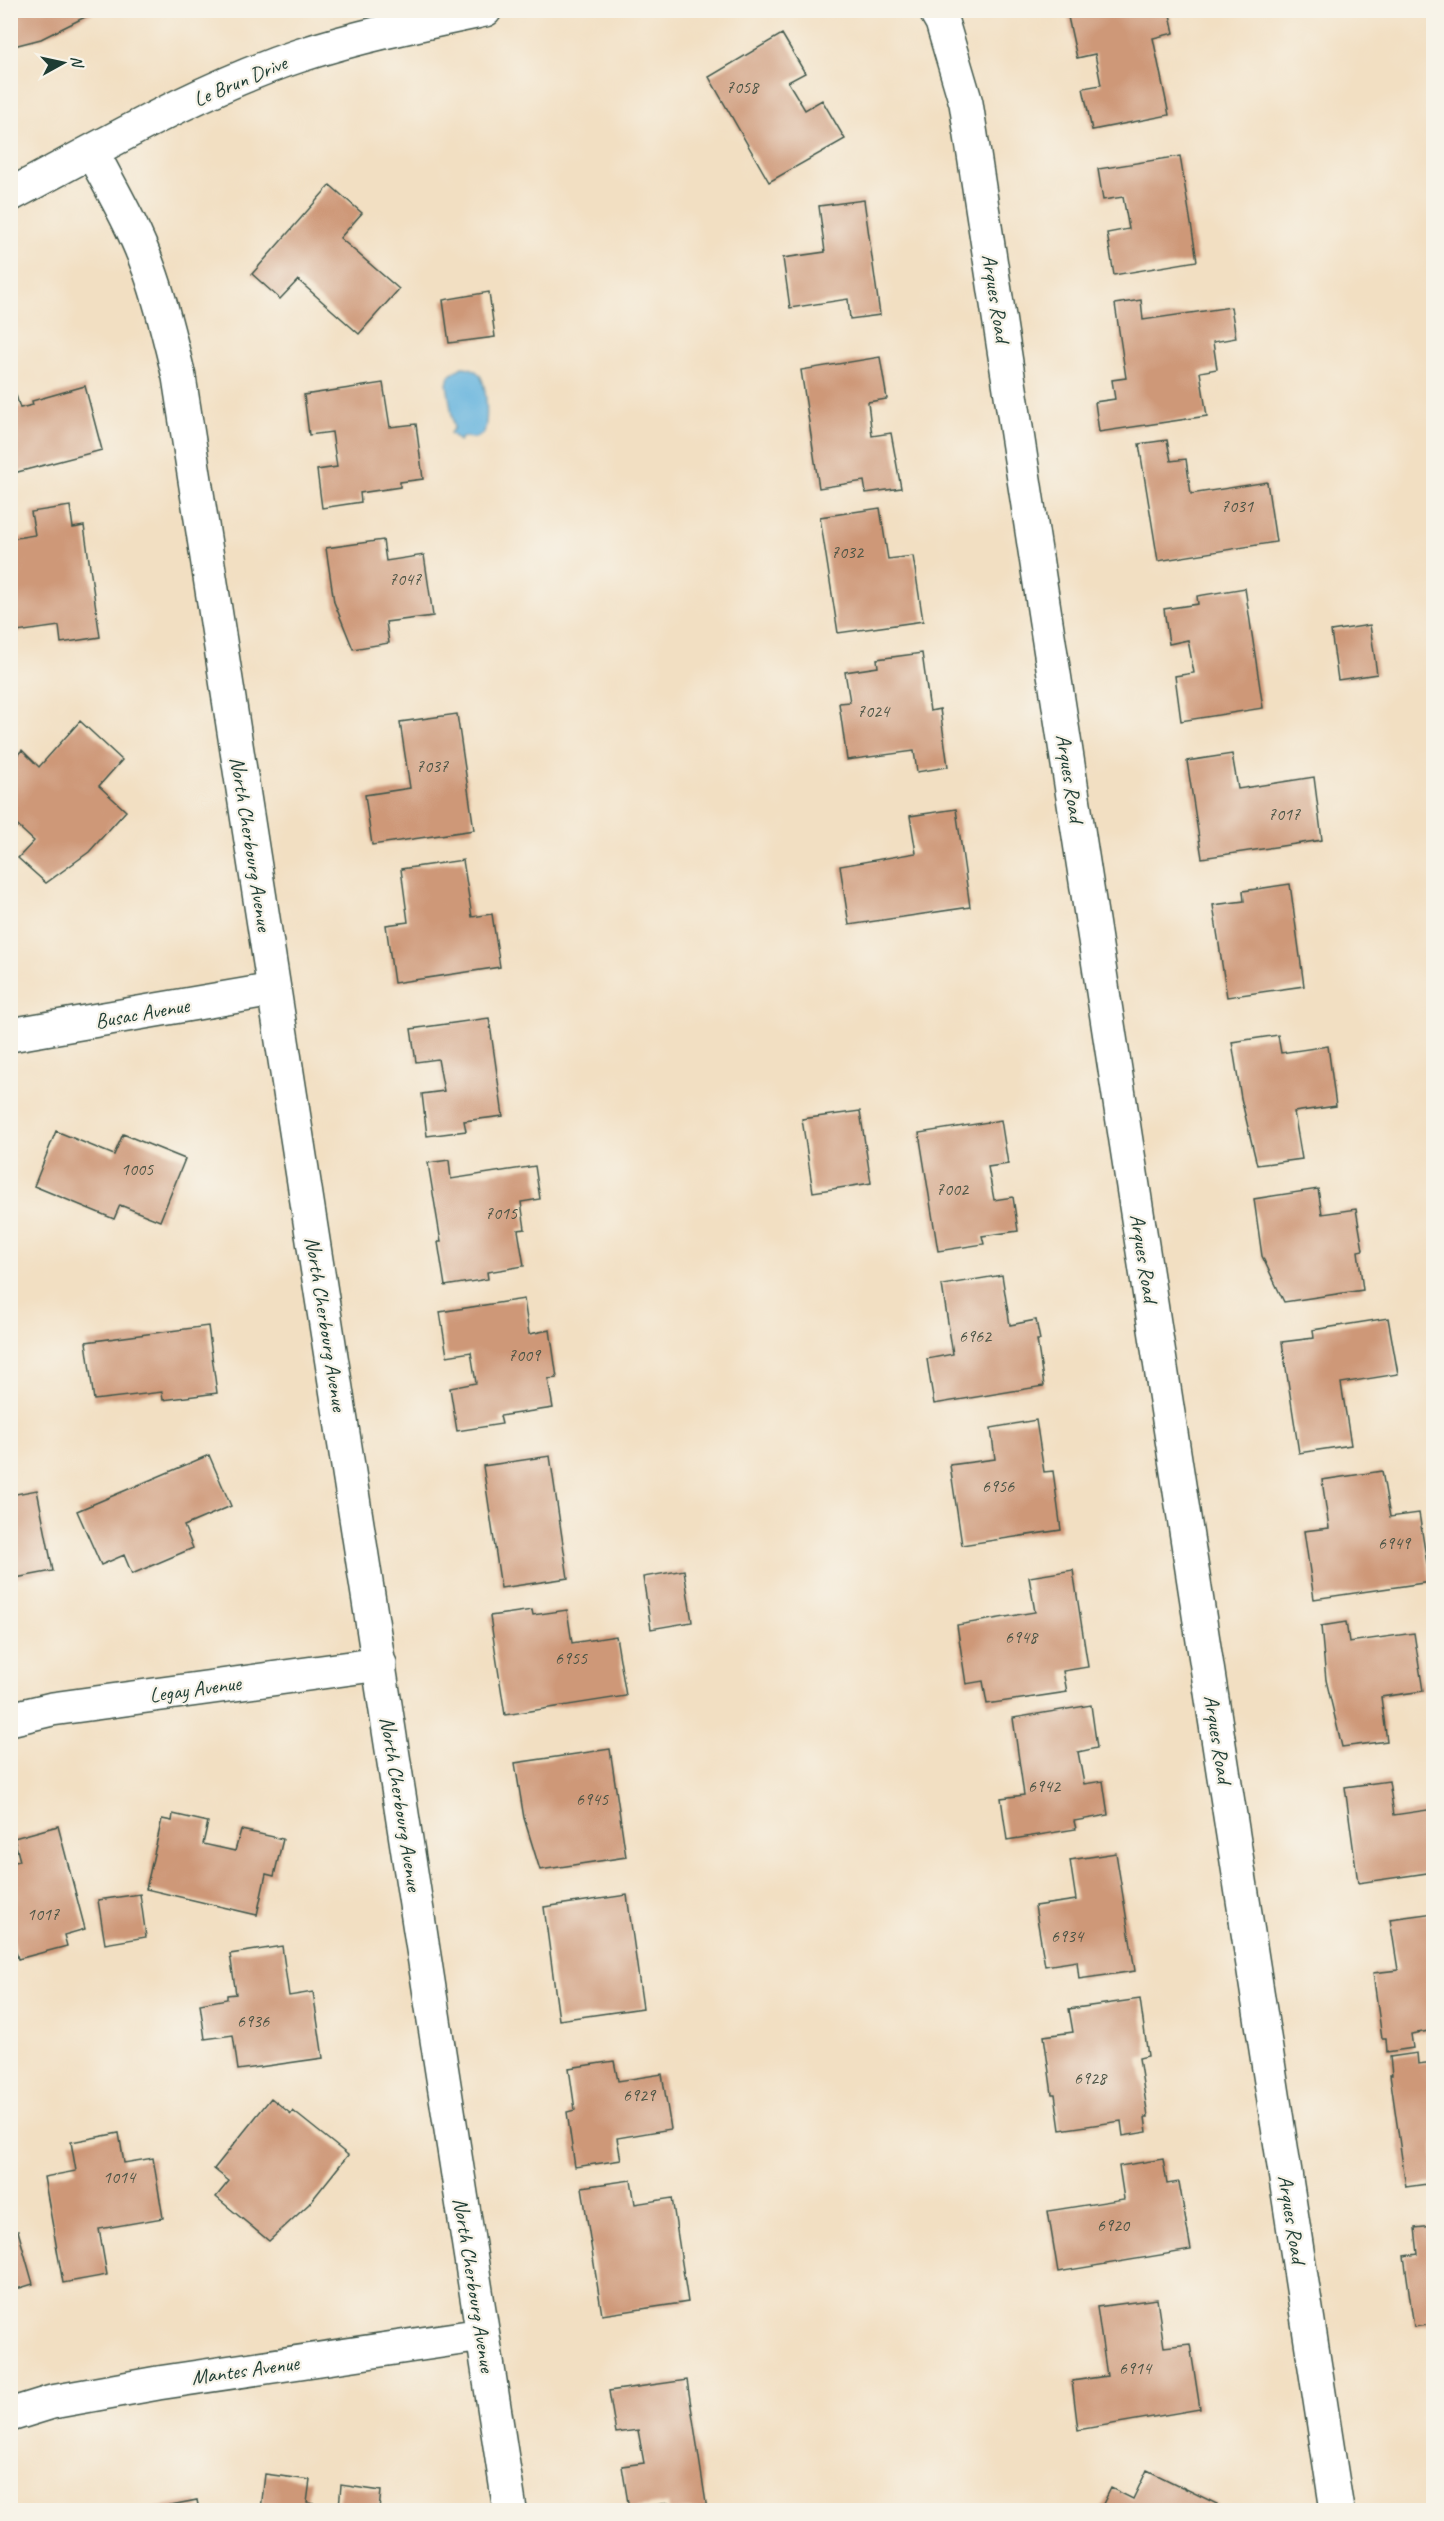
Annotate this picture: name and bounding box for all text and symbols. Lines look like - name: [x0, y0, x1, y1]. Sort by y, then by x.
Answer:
- north arrow: [33, 33, 93, 93]
- street label: Le Brun Drive: [189, 49, 293, 112]
- text: N: [66, 55, 88, 70]
- house number: 7058: [726, 76, 760, 98]
- street label: Arques Road: [976, 252, 1016, 347]
- house number: 7031: [1221, 495, 1254, 517]
- house number: 7032: [831, 541, 865, 563]
- house number: 7047: [389, 568, 422, 590]
- house number: 7024: [857, 700, 891, 722]
- street label: Arques Road: [1050, 732, 1090, 827]
- street label: North Cherbourg Avenue: [224, 755, 278, 934]
- house number: 7037: [416, 755, 449, 777]
- house number: 7017: [1268, 803, 1301, 825]
- street label: Busac Avenue: [93, 992, 192, 1034]
- house number: 1005: [121, 1158, 154, 1180]
- house number: 7002: [936, 1178, 970, 1200]
- house number: 7015: [485, 1202, 518, 1224]
- street label: Arques Road: [1124, 1212, 1164, 1307]
- street label: North Cherbourg Avenue: [299, 1235, 353, 1414]
- house number: 6962: [959, 1325, 993, 1347]
- house number: 7009: [508, 1344, 542, 1366]
- house number: 6956: [982, 1475, 1015, 1497]
- house number: 6949: [1378, 1532, 1412, 1554]
- house number: 6948: [1005, 1626, 1039, 1648]
- house number: 6955: [555, 1647, 588, 1669]
- street label: Legay Avenue: [148, 1670, 244, 1708]
- street label: Arques Road: [1198, 1693, 1238, 1788]
- street label: North Cherbourg Avenue: [374, 1715, 428, 1894]
- house number: 6942: [1028, 1775, 1062, 1797]
- house number: 6945: [576, 1788, 609, 1810]
- house number: 1017: [27, 1903, 60, 1925]
- house number: 6934: [1051, 1925, 1085, 1947]
- house number: 6936: [237, 2010, 270, 2032]
- house number: 6928: [1074, 2067, 1108, 2089]
- house number: 6929: [623, 2084, 657, 2106]
- house number: 1014: [103, 2166, 137, 2188]
- street label: Arques Road: [1272, 2173, 1312, 2268]
- street label: North Cherbourg Avenue: [447, 2196, 501, 2375]
- house number: 6920: [1097, 2214, 1131, 2236]
- street label: Mantes Avenue: [190, 2349, 301, 2390]
- house number: 6914: [1119, 2357, 1153, 2379]

